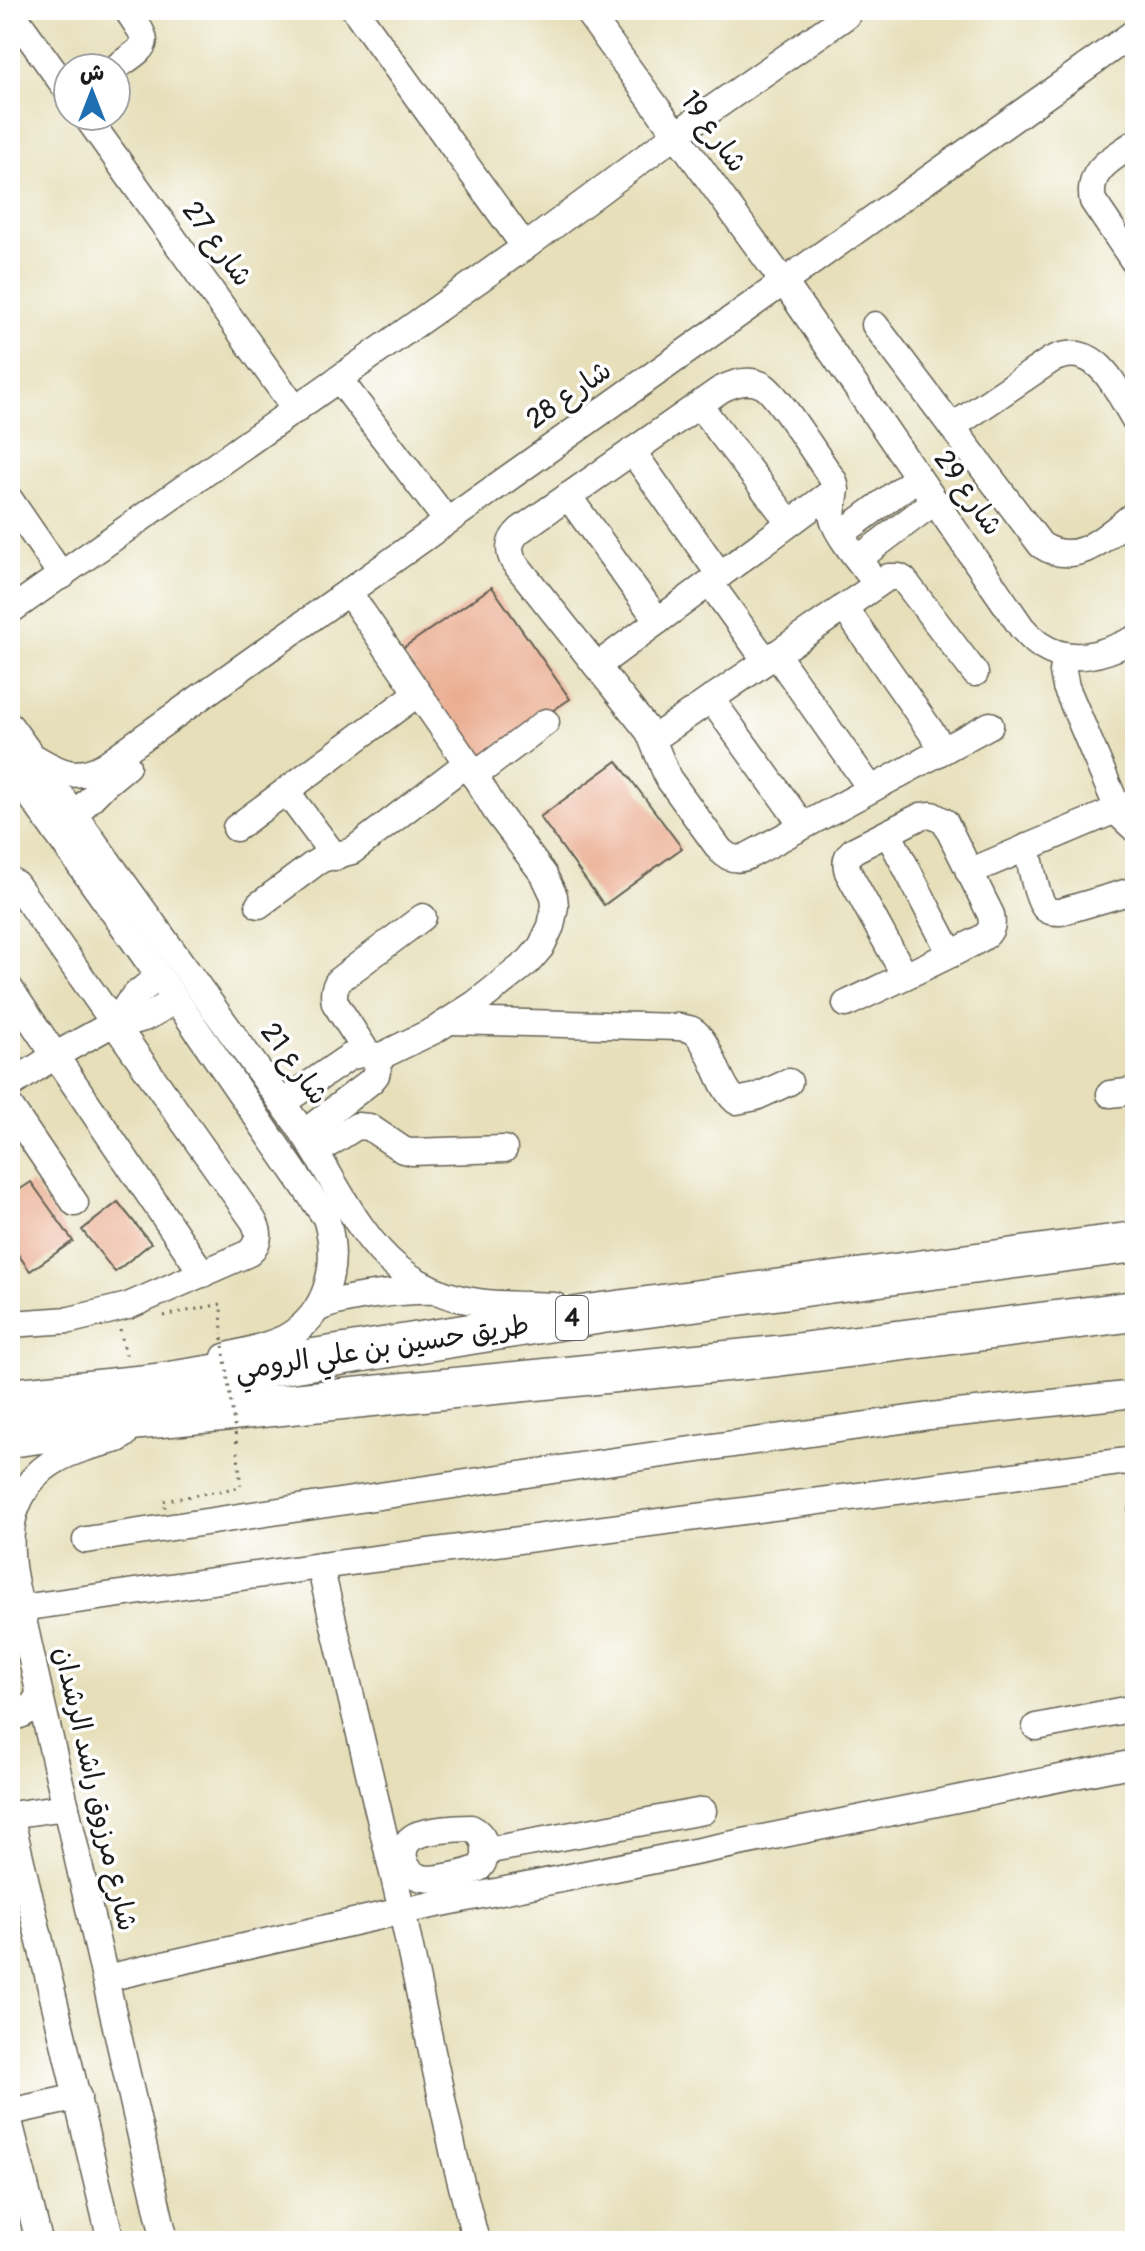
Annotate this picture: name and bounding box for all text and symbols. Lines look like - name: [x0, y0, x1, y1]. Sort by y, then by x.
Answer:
- north arrow: [52, 52, 132, 132]
- text: ش: [80, 59, 104, 87]
- street label: شارع 19: [671, 84, 754, 180]
- street label: شارع 27: [173, 194, 260, 294]
- street label: شارع 28: [519, 353, 619, 438]
- street label: شارع 29: [925, 443, 1010, 543]
- street label: شارع 21: [252, 1016, 336, 1113]
- road number: 4: [556, 1296, 588, 1340]
- street label: طريق حسين بن علي الرومي: [232, 1307, 533, 1394]
- street label: شارع مرزوق راشد الرشدان: [44, 1643, 145, 1935]

